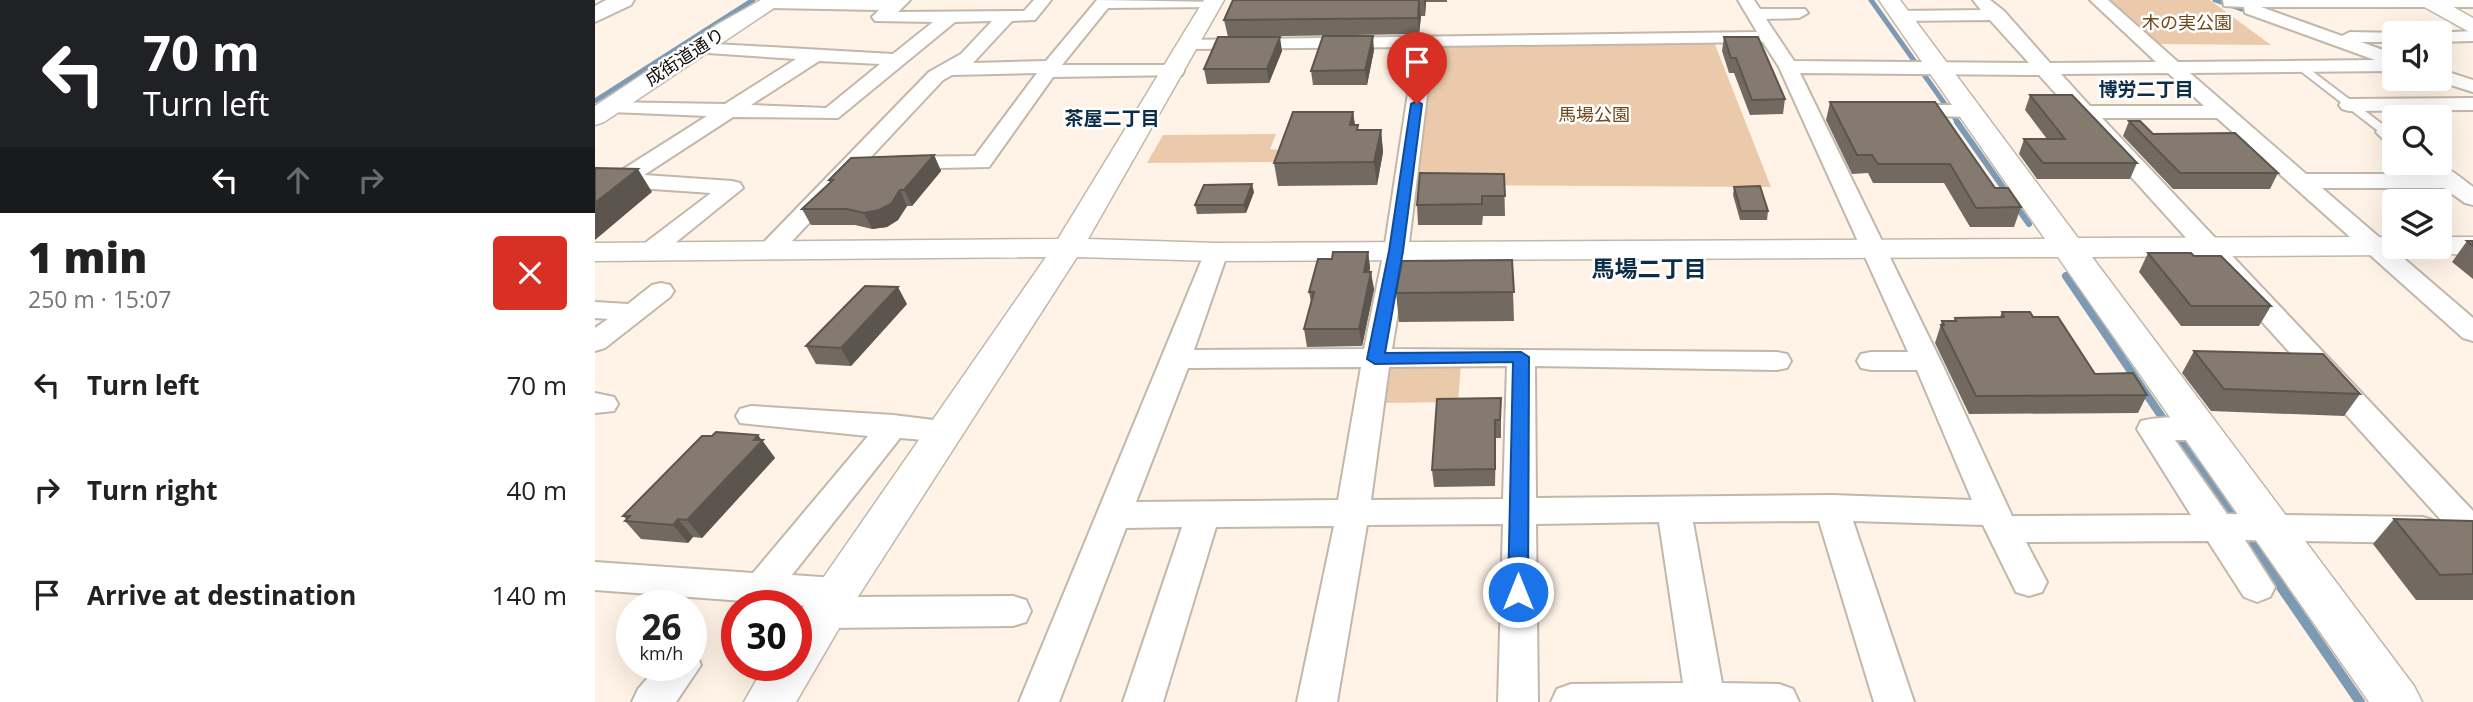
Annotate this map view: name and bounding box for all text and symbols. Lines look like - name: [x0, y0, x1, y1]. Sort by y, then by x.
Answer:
- park label: 木の実公園: [2142, 10, 2232, 34]
- text: 70 m: [143, 19, 260, 85]
- map controls: [2382, 21, 2452, 259]
- button: sound: [2382, 21, 2452, 91]
- street label: 成街道通り: [640, 22, 729, 91]
- icon: left: [28, 28, 119, 119]
- pin: [1387, 32, 1447, 104]
- icon: arrive: [1398, 43, 1436, 81]
- district label: 博労二丁目: [2098, 76, 2194, 102]
- text: Turn left: [143, 82, 269, 125]
- park label: 馬場公園: [1558, 102, 1630, 126]
- district label: 茶屋二丁目: [1064, 105, 1160, 131]
- button: search: [2382, 105, 2452, 175]
- icon: left: [206, 161, 244, 199]
- icon: ahead: [279, 161, 317, 199]
- icon: right: [352, 161, 390, 199]
- button: layers: [2382, 189, 2452, 259]
- text: 1 min: [28, 228, 147, 285]
- button: close: [493, 236, 567, 310]
- district label: 馬場二丁目: [1592, 252, 1707, 284]
- text: 250 m · 15:07: [28, 283, 171, 315]
- icon: left: [28, 366, 66, 404]
- text: Turn left: [87, 367, 199, 403]
- text: 70 m: [506, 367, 567, 403]
- icon: right: [28, 471, 66, 509]
- text: Turn right: [87, 472, 218, 508]
- text: 40 m: [506, 472, 567, 508]
- position arrow: [1481, 555, 1555, 629]
- icon: arrive: [28, 576, 66, 614]
- text: Arrive at destination: [87, 577, 356, 613]
- text: 140 m: [492, 577, 567, 613]
- speed limit sign: 30: [721, 590, 812, 681]
- text: 26: [641, 603, 682, 650]
- text: km/h: [640, 641, 683, 665]

